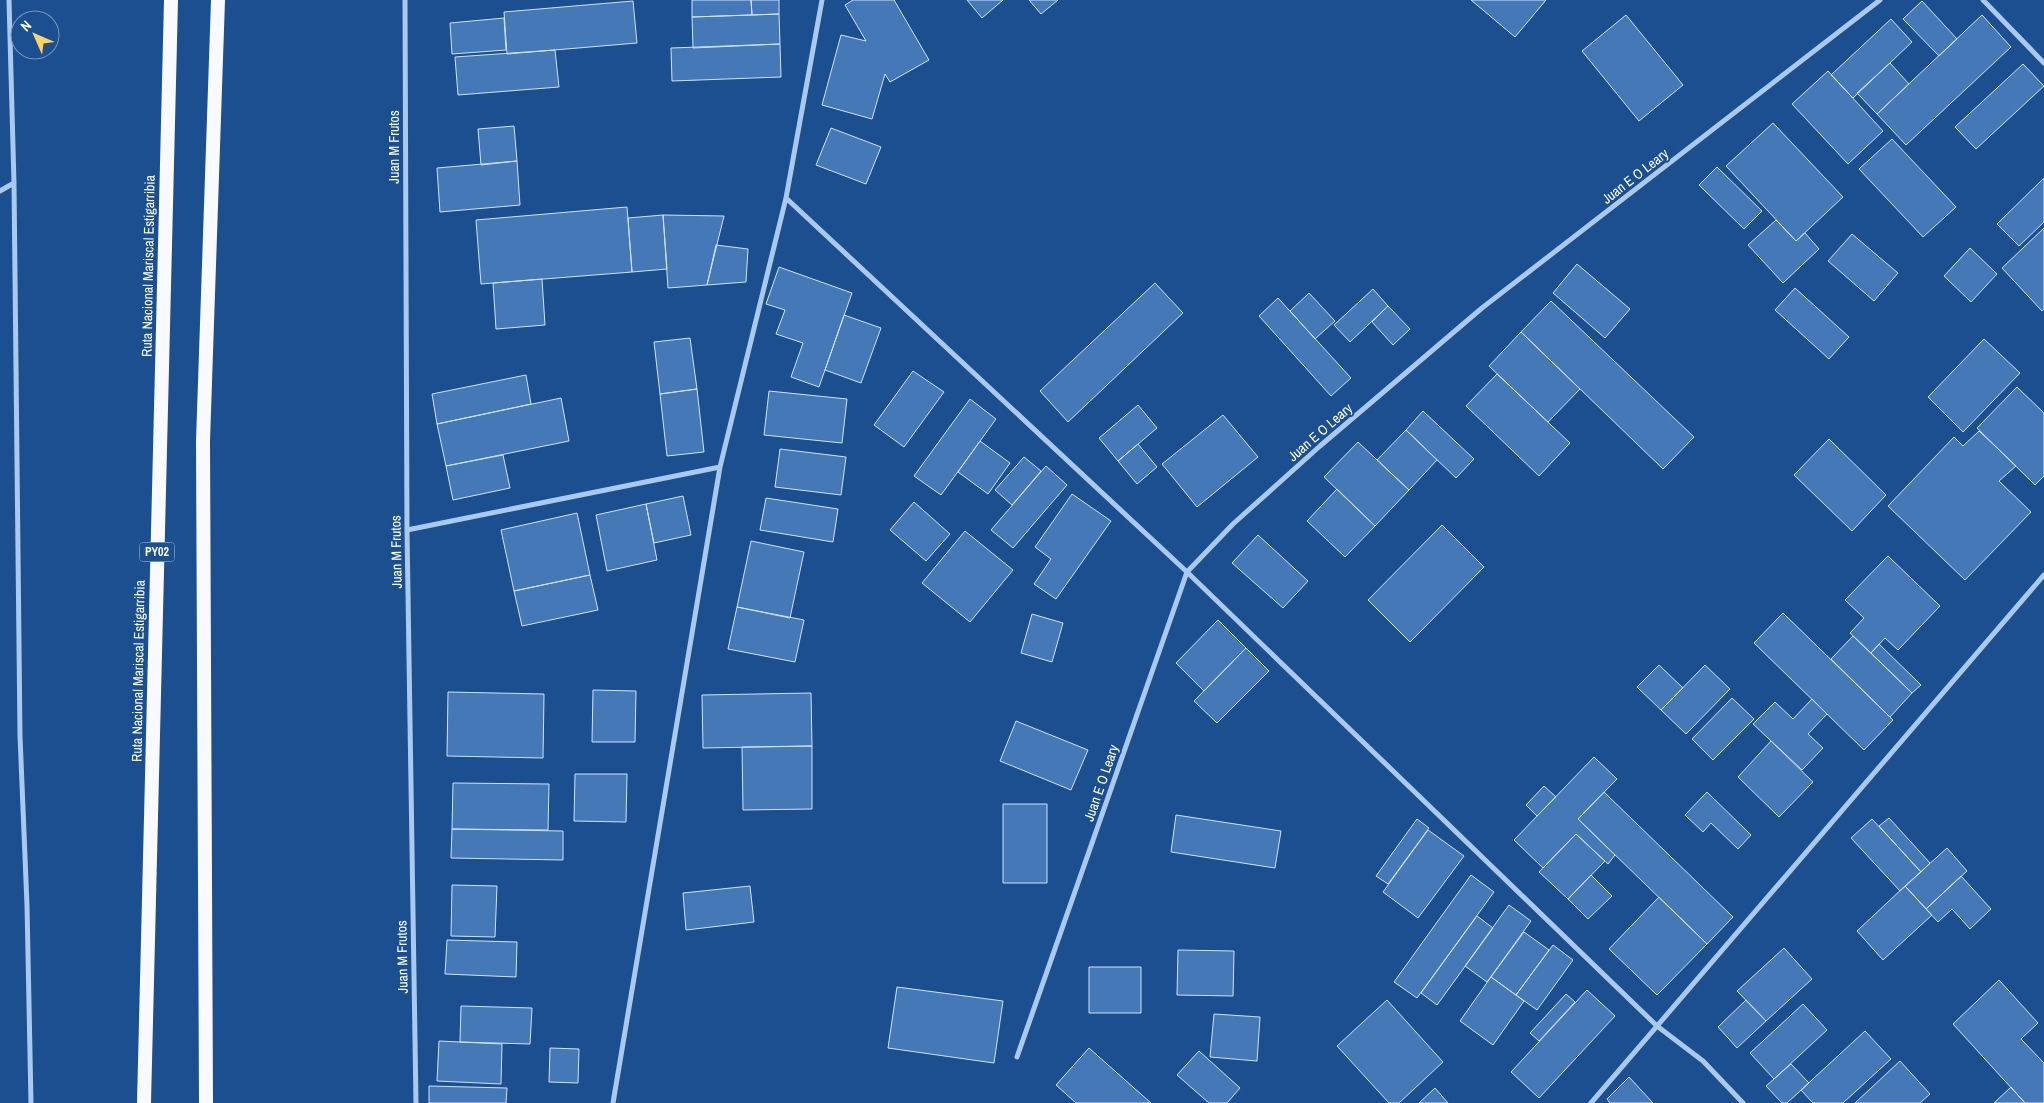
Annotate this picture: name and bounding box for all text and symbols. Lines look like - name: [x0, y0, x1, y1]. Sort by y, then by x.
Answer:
- north arrow: [10, 10, 60, 60]
- text: N: [17, 17, 35, 35]
- street label: Juan M Frutos: [385, 110, 403, 184]
- street label: Juan E O Leary: [1598, 144, 1672, 208]
- street label: Ruta Nacional Mariscal Estigarribia: [137, 174, 159, 357]
- street label: Juan E O Leary: [1284, 399, 1356, 465]
- street label: Juan M Frutos: [386, 515, 406, 589]
- road number: PY02: [140, 542, 174, 562]
- street label: Ruta Nacional Mariscal Estigarribia: [127, 579, 149, 762]
- street label: Juan E O Leary: [1080, 742, 1123, 824]
- street label: Juan M Frutos: [392, 920, 412, 994]

